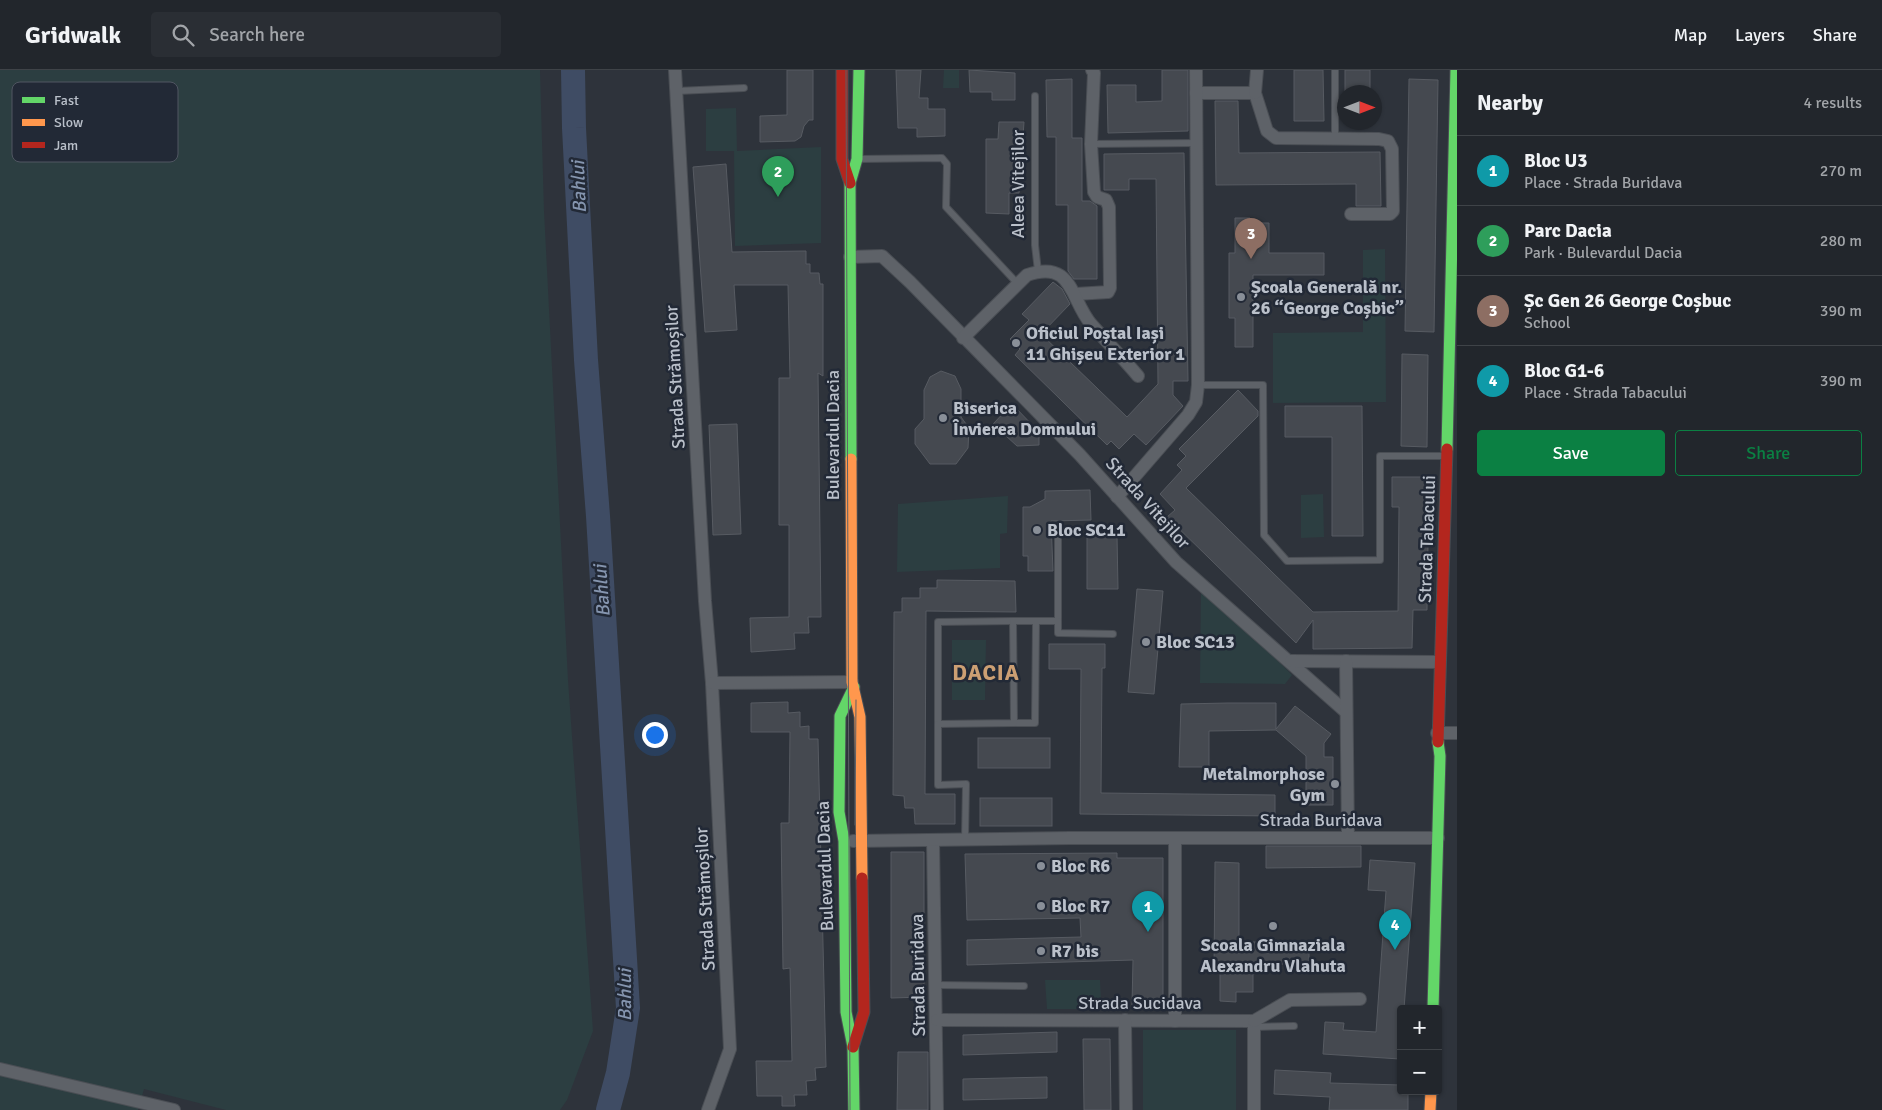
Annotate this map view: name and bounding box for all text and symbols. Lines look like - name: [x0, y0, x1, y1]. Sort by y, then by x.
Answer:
- search box: [151, 12, 501, 57]
- text: Gridwalk: [25, 20, 121, 50]
- icon: search: [169, 21, 197, 49]
- text: Search here: [209, 23, 305, 47]
- text: Map: [1674, 24, 1707, 46]
- text: Layers: [1735, 24, 1785, 46]
- text: Share: [1813, 24, 1857, 46]
- legend: [12, 82, 178, 162]
- north arrow: [1337, 85, 1382, 130]
- text: Nearby: [1477, 90, 1543, 116]
- text: Fast: [54, 92, 79, 109]
- text: 4 results: [1803, 93, 1862, 113]
- text: Slow: [54, 114, 83, 131]
- street label: Aleea Vitejilor: [1007, 129, 1029, 238]
- text: Jam: [54, 137, 78, 154]
- text: Bloc U3: [1524, 149, 1588, 173]
- pin: 2: [762, 156, 794, 197]
- water label: Bahlui: [566, 159, 592, 214]
- text: 1: [1489, 161, 1497, 181]
- text: 270 m: [1820, 161, 1862, 181]
- text: Place · Strada Buridava: [1524, 173, 1682, 193]
- pin: 3: [1235, 218, 1267, 259]
- text: Parc Dacia: [1524, 219, 1612, 243]
- text: 2: [1489, 231, 1497, 251]
- text: 280 m: [1820, 231, 1862, 251]
- text: Park · Bulevardul Dacia: [1524, 243, 1682, 263]
- place label: Școala Generală nr. 26 “George Coșbic”: [1251, 276, 1404, 319]
- text: Șc Gen 26 George Coșbuc: [1524, 289, 1731, 313]
- marker: Școala Generală nr. 26 “George Coșbic”: [1235, 291, 1247, 303]
- text: 3: [1489, 301, 1497, 321]
- text: 390 m: [1820, 301, 1862, 321]
- street label: Strada Strămoșilor: [660, 304, 690, 449]
- text: School: [1524, 313, 1570, 333]
- place label: Oficiul Poștal Iași 11 Ghișeu Exterior 1: [1026, 322, 1185, 365]
- marker: Oficiul Poștal Iași 11 Ghișeu Exterior 1: [1010, 337, 1022, 349]
- text: Bloc G1-6: [1524, 359, 1604, 383]
- street label: Bulevardul Dacia: [822, 370, 844, 500]
- text: 4: [1489, 371, 1497, 391]
- text: 390 m: [1820, 371, 1862, 391]
- text: Place · Strada Tabacului: [1524, 383, 1687, 403]
- place label: Biserica Învierea Domnului: [952, 397, 1096, 440]
- marker: Biserica Învierea Domnului: [937, 412, 949, 424]
- button: Save: [1477, 430, 1665, 476]
- button: Share: [1675, 430, 1862, 476]
- street label: Strada Vitejilor: [1101, 453, 1195, 554]
- street label: Strada Tabacului: [1414, 475, 1440, 603]
- place label: Bloc SC11: [1047, 519, 1126, 541]
- marker: Bloc SC11: [1031, 524, 1043, 536]
- water label: Bahlui: [588, 562, 616, 618]
- place label: Bloc SC13: [1156, 631, 1235, 653]
- marker: Bloc SC13: [1140, 636, 1152, 648]
- district label: DACIA: [952, 659, 1020, 686]
- your location: [642, 722, 668, 748]
- place label: Metalmorphose Gym: [1203, 763, 1325, 806]
- marker: Metalmorphose Gym: [1329, 778, 1341, 790]
- street label: Bulevardul Dacia: [812, 801, 838, 931]
- street label: Strada Buridava: [1260, 809, 1382, 831]
- street label: Strada Strămoșilor: [690, 826, 720, 971]
- place label: Bloc R6: [1051, 855, 1110, 877]
- marker: Bloc R6: [1035, 860, 1047, 872]
- pin: 1: [1132, 891, 1164, 932]
- place label: Bloc R7: [1051, 895, 1110, 917]
- marker: Bloc R7: [1035, 900, 1047, 912]
- pin: 4: [1379, 909, 1411, 950]
- street label: Strada Buridava: [906, 913, 930, 1037]
- marker: Scoala Gimnaziala Alexandru Vlahuta: [1267, 920, 1279, 932]
- place label: Scoala Gimnaziala Alexandru Vlahuta: [1200, 934, 1346, 977]
- place label: R7 bis: [1051, 940, 1099, 962]
- marker: R7 bis: [1035, 945, 1047, 957]
- water label: Bahlui: [613, 967, 637, 1021]
- street label: Strada Sucidava: [1078, 992, 1202, 1014]
- map controls: [1397, 1005, 1442, 1095]
- button: +: [1397, 1005, 1442, 1050]
- button: −: [1397, 1050, 1442, 1095]

